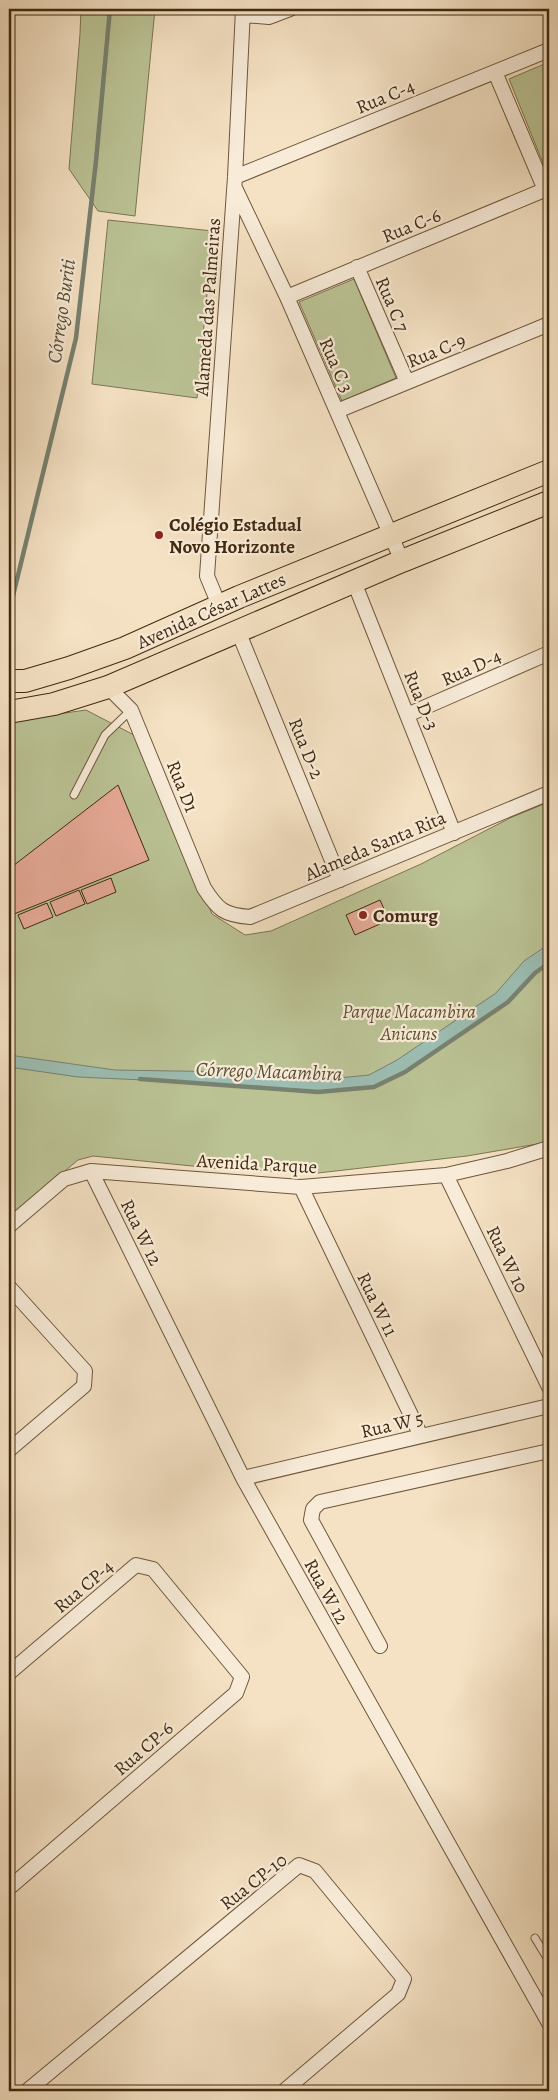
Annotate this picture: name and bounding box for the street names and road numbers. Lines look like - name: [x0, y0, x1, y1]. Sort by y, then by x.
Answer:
- street label: Rua C-4: [352, 73, 419, 120]
- street label: Rua C-6: [378, 202, 445, 249]
- street label: Alameda das Palmeiras: [189, 217, 227, 398]
- street label: Rua C 7: [369, 273, 415, 336]
- street label: Rua C-9: [403, 327, 470, 374]
- street label: Rua C 3: [313, 334, 360, 397]
- street label: Avenida César Lattes: [132, 566, 290, 656]
- street label: Rua D-4: [437, 643, 506, 693]
- street label: Rua D-3: [397, 667, 445, 734]
- street label: Rua D-2: [282, 714, 330, 783]
- street label: Rua D1: [160, 757, 204, 817]
- street label: Alameda Santa Rita: [300, 804, 450, 888]
- street label: Avenida Parque: [195, 1148, 318, 1180]
- street label: Rua W 12: [114, 1195, 168, 1270]
- street label: Rua W 10: [480, 1221, 535, 1298]
- street label: Rua W 11: [350, 1268, 404, 1341]
- street label: Rua W 5: [358, 1405, 426, 1445]
- street label: Rua CP-4: [48, 1554, 119, 1619]
- street label: Rua W 12: [298, 1554, 355, 1629]
- street label: Rua CP-6: [108, 1716, 179, 1782]
- street label: Rua CP-10: [215, 1847, 293, 1916]

